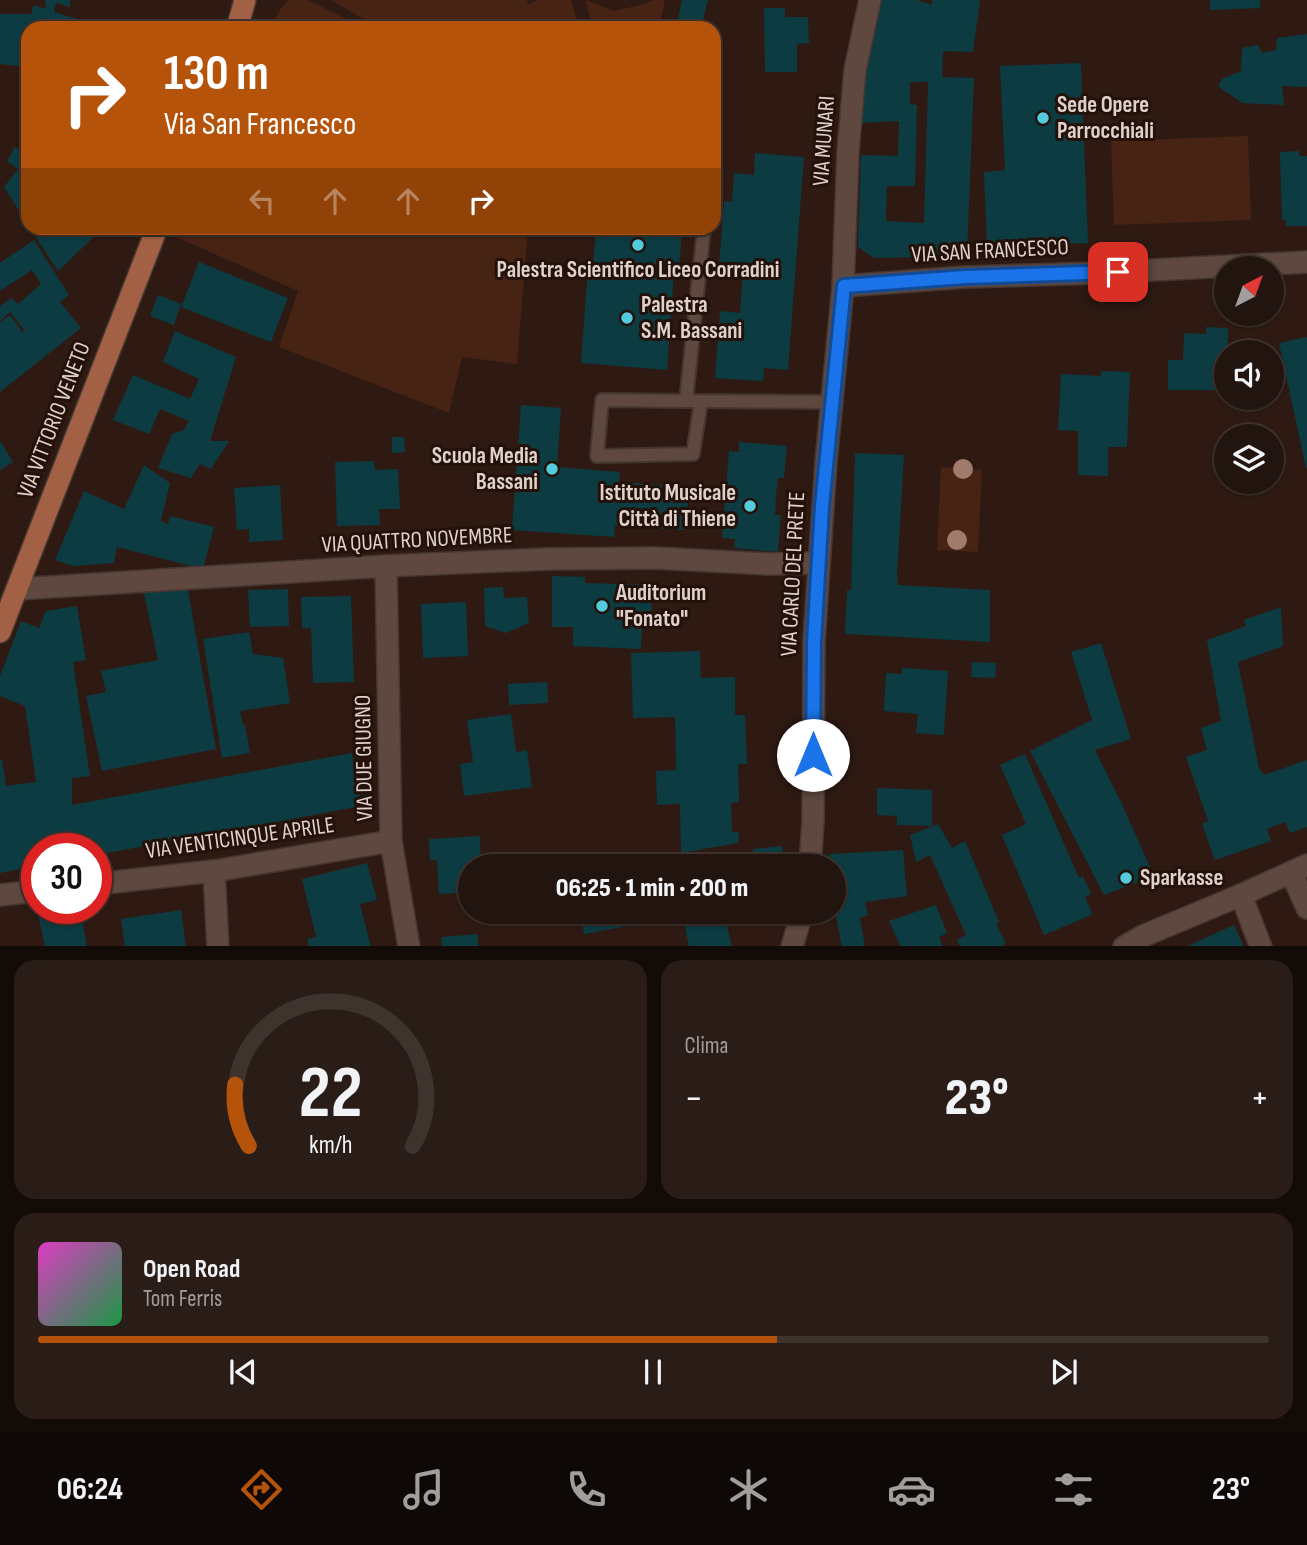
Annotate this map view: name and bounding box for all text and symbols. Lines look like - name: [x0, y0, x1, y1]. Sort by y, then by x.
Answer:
- text: 130 m: [164, 45, 269, 104]
- icon: right: [49, 49, 140, 140]
- place label: Sede Opere Parrocchiali: [1057, 91, 1154, 145]
- street label: VIA MUNARI: [807, 95, 841, 187]
- text: Via San Francesco: [164, 105, 356, 144]
- marker: Sede Opere Parrocchiali: [1035, 110, 1051, 126]
- icon: left: [243, 182, 281, 220]
- icon: ahead: [316, 182, 354, 220]
- icon: ahead: [389, 182, 427, 220]
- icon: right: [462, 182, 500, 220]
- street label: VIA SAN FRANCESCO: [911, 233, 1069, 269]
- marker: Palestra Scientifico Liceo Corradini: [630, 237, 646, 253]
- pin: [1088, 242, 1148, 302]
- icon: arrive: [1099, 253, 1137, 291]
- place label: Palestra Scientifico Liceo Corradini: [497, 256, 779, 284]
- north arrow: [1214, 256, 1284, 326]
- map controls: [1214, 256, 1284, 494]
- place label: Palestra S.M. Bassani: [641, 291, 742, 345]
- marker: Palestra S.M. Bassani: [619, 310, 635, 326]
- street label: VIA VITTORIO VENETO: [11, 338, 97, 502]
- button: sound: [1214, 340, 1284, 410]
- button: layers: [1214, 424, 1284, 494]
- place label: Scuola Media Bassani: [432, 442, 538, 496]
- marker: Scuola Media Bassani: [544, 461, 560, 477]
- place label: Istituto Musicale Città di Thiene: [600, 479, 736, 533]
- street label: VIA CARLO DEL PRETE: [775, 491, 811, 657]
- marker: Istituto Musicale Città di Thiene: [742, 498, 758, 514]
- street label: VIA QUATTRO NOVEMBRE: [321, 521, 513, 559]
- place label: Auditorium "Fonato": [615, 579, 706, 633]
- marker: Auditorium "Fonato": [594, 598, 610, 614]
- street label: VIA DUE GIUGNO: [349, 695, 379, 821]
- position arrow: [776, 718, 850, 792]
- street label: VIA VENTICINQUE APRILE: [144, 811, 336, 865]
- speed limit sign: 30: [21, 833, 112, 924]
- place label: Sparkasse: [1140, 864, 1223, 892]
- marker: Sparkasse: [1118, 870, 1134, 886]
- text: 06:25 · 1 min · 200 m: [556, 873, 748, 904]
- text: Clima: [685, 1032, 728, 1060]
- text: 22: [298, 1050, 362, 1138]
- text: 23°: [945, 1067, 1009, 1130]
- text: −: [685, 1076, 703, 1121]
- text: +: [1250, 1076, 1269, 1121]
- text: km/h: [309, 1129, 352, 1160]
- text: Open Road: [143, 1254, 240, 1285]
- text: Tom Ferris: [143, 1285, 222, 1313]
- icon: previous: [224, 1353, 262, 1391]
- icon: pause: [634, 1353, 672, 1391]
- icon: next: [1045, 1353, 1083, 1391]
- icon: directions: [237, 1465, 286, 1514]
- icon: music: [399, 1465, 448, 1514]
- icon: phone: [562, 1465, 611, 1514]
- icon: climate: [724, 1465, 773, 1514]
- icon: car: [887, 1465, 936, 1514]
- icon: filters: [1049, 1465, 1098, 1514]
- text: 06:24: [57, 1470, 123, 1509]
- text: 23°: [1212, 1470, 1250, 1509]

